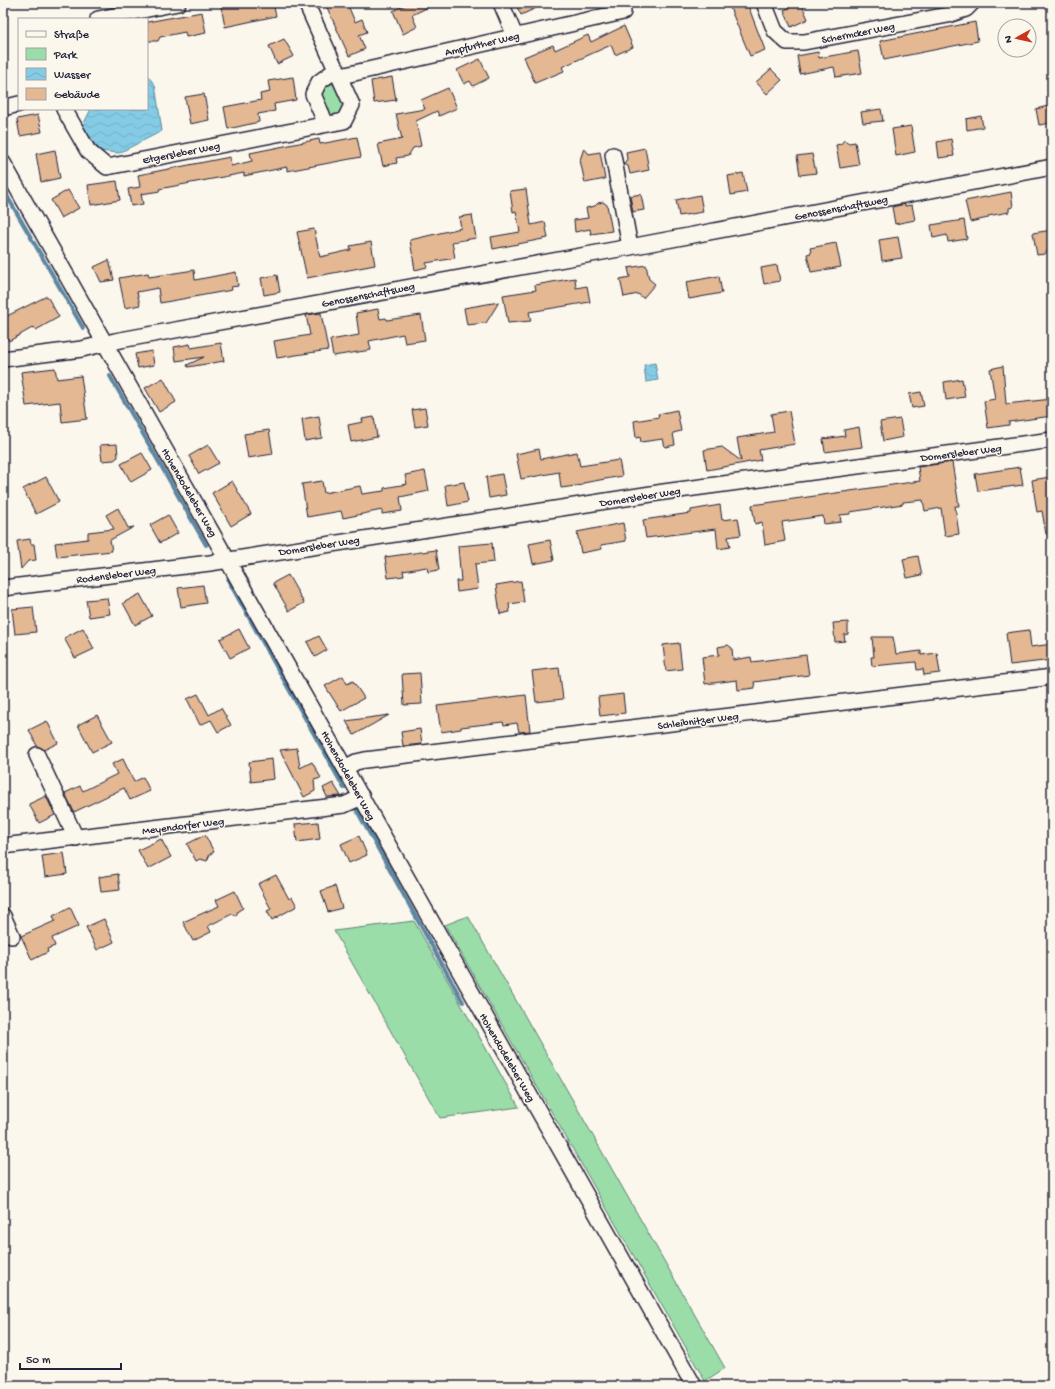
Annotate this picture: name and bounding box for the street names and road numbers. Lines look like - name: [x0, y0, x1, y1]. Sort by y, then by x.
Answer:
- street label: Schermcker Weg: [821, 21, 896, 47]
- street label: Ampfurther Weg: [444, 30, 521, 59]
- street label: Etgersleber Weg: [142, 141, 221, 167]
- street label: Genossenschaftsweg: [794, 193, 889, 224]
- street label: Genossenschaftsweg: [321, 280, 416, 311]
- street label: Domersleber Weg: [919, 443, 1003, 465]
- street label: Hohendodeleber Weg: [158, 447, 219, 539]
- street label: Domersleber Weg: [598, 486, 682, 510]
- street label: Domersleber Weg: [277, 535, 361, 559]
- street label: Rodensleber Weg: [76, 565, 157, 587]
- street label: Schleibnitzer Weg: [657, 711, 739, 733]
- street label: Hohendodeleber Weg: [318, 729, 377, 823]
- street label: Meyendorfer Weg: [141, 815, 225, 838]
- street label: Hohendodeleber Weg: [476, 1012, 537, 1104]

